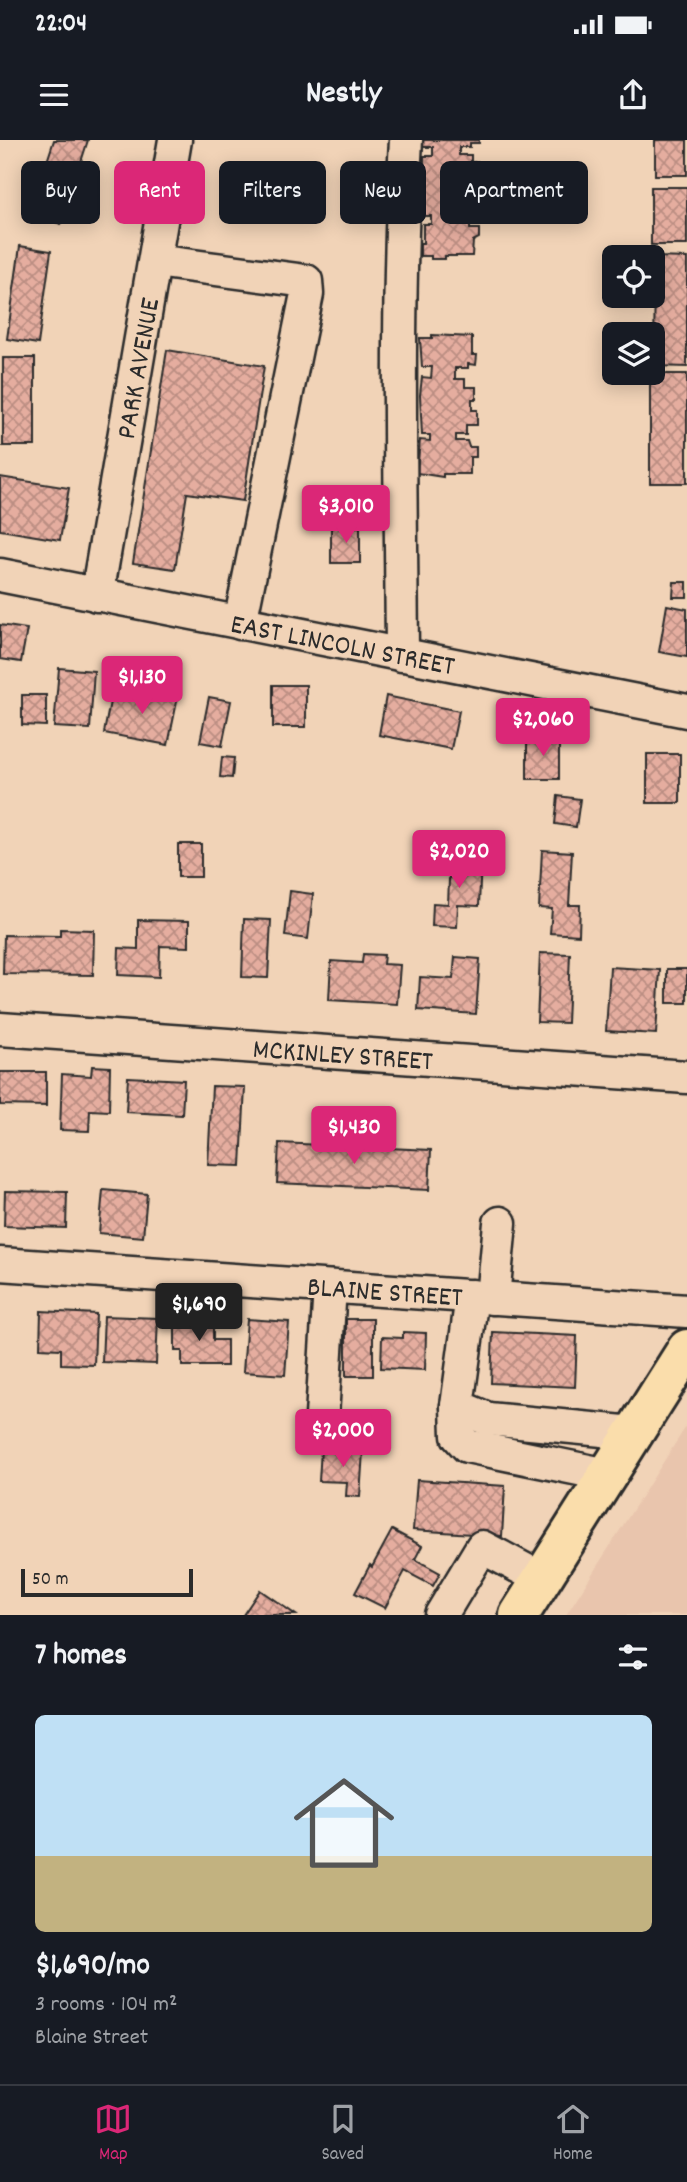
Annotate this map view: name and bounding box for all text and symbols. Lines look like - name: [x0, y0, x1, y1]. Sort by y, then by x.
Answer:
- text: 22:04: [35, 6, 87, 43]
- text: Nestly: [306, 72, 381, 118]
- icon: menu: [35, 76, 73, 114]
- icon: share: [614, 76, 652, 114]
- chip: Buy: [21, 161, 100, 224]
- chip: Rent: [114, 161, 205, 224]
- chip: Filters: [219, 161, 326, 224]
- chip: New: [340, 161, 426, 224]
- chip: Apartment: [440, 161, 588, 224]
- map controls: [602, 245, 665, 385]
- button: locate: [602, 245, 665, 308]
- street label: PARK AVENUE: [109, 295, 173, 443]
- button: layers: [602, 322, 665, 385]
- pin: $3,010: [289, 486, 403, 545]
- text: $3,010: [318, 491, 374, 524]
- street label: EAST LINCOLN STREET: [227, 607, 457, 689]
- pin: $1,130: [85, 656, 199, 716]
- text: $1,130: [118, 662, 166, 695]
- pin: $2,060: [486, 698, 600, 758]
- text: $2,060: [512, 704, 574, 737]
- pin: $2,020: [402, 830, 516, 890]
- text: $2,020: [428, 836, 490, 869]
- street label: MCKINLEY STREET: [251, 1032, 434, 1084]
- pin: $1,430: [297, 1107, 411, 1166]
- text: $1,430: [327, 1112, 381, 1145]
- street label: BLAINE STREET: [306, 1270, 464, 1320]
- pin: $1,690: [142, 1284, 256, 1343]
- text: $1,690: [171, 1289, 227, 1322]
- pin: $2,000: [286, 1410, 400, 1469]
- text: $2,000: [311, 1415, 375, 1448]
- scale bar: [21, 1566, 192, 1598]
- text: 50 m: [32, 1567, 69, 1594]
- text: 7 homes: [35, 1636, 127, 1679]
- icon: filters: [614, 1638, 652, 1676]
- icon: home: [281, 1760, 407, 1886]
- text: $1,690/mo: [35, 1946, 150, 1989]
- text: 3 rooms · 104 m²: [35, 1989, 177, 2022]
- text: Blaine Street: [35, 2022, 148, 2055]
- tab: Map: [94, 2100, 132, 2169]
- tab: Saved: [321, 2100, 364, 2169]
- tab: Home: [553, 2100, 593, 2169]

